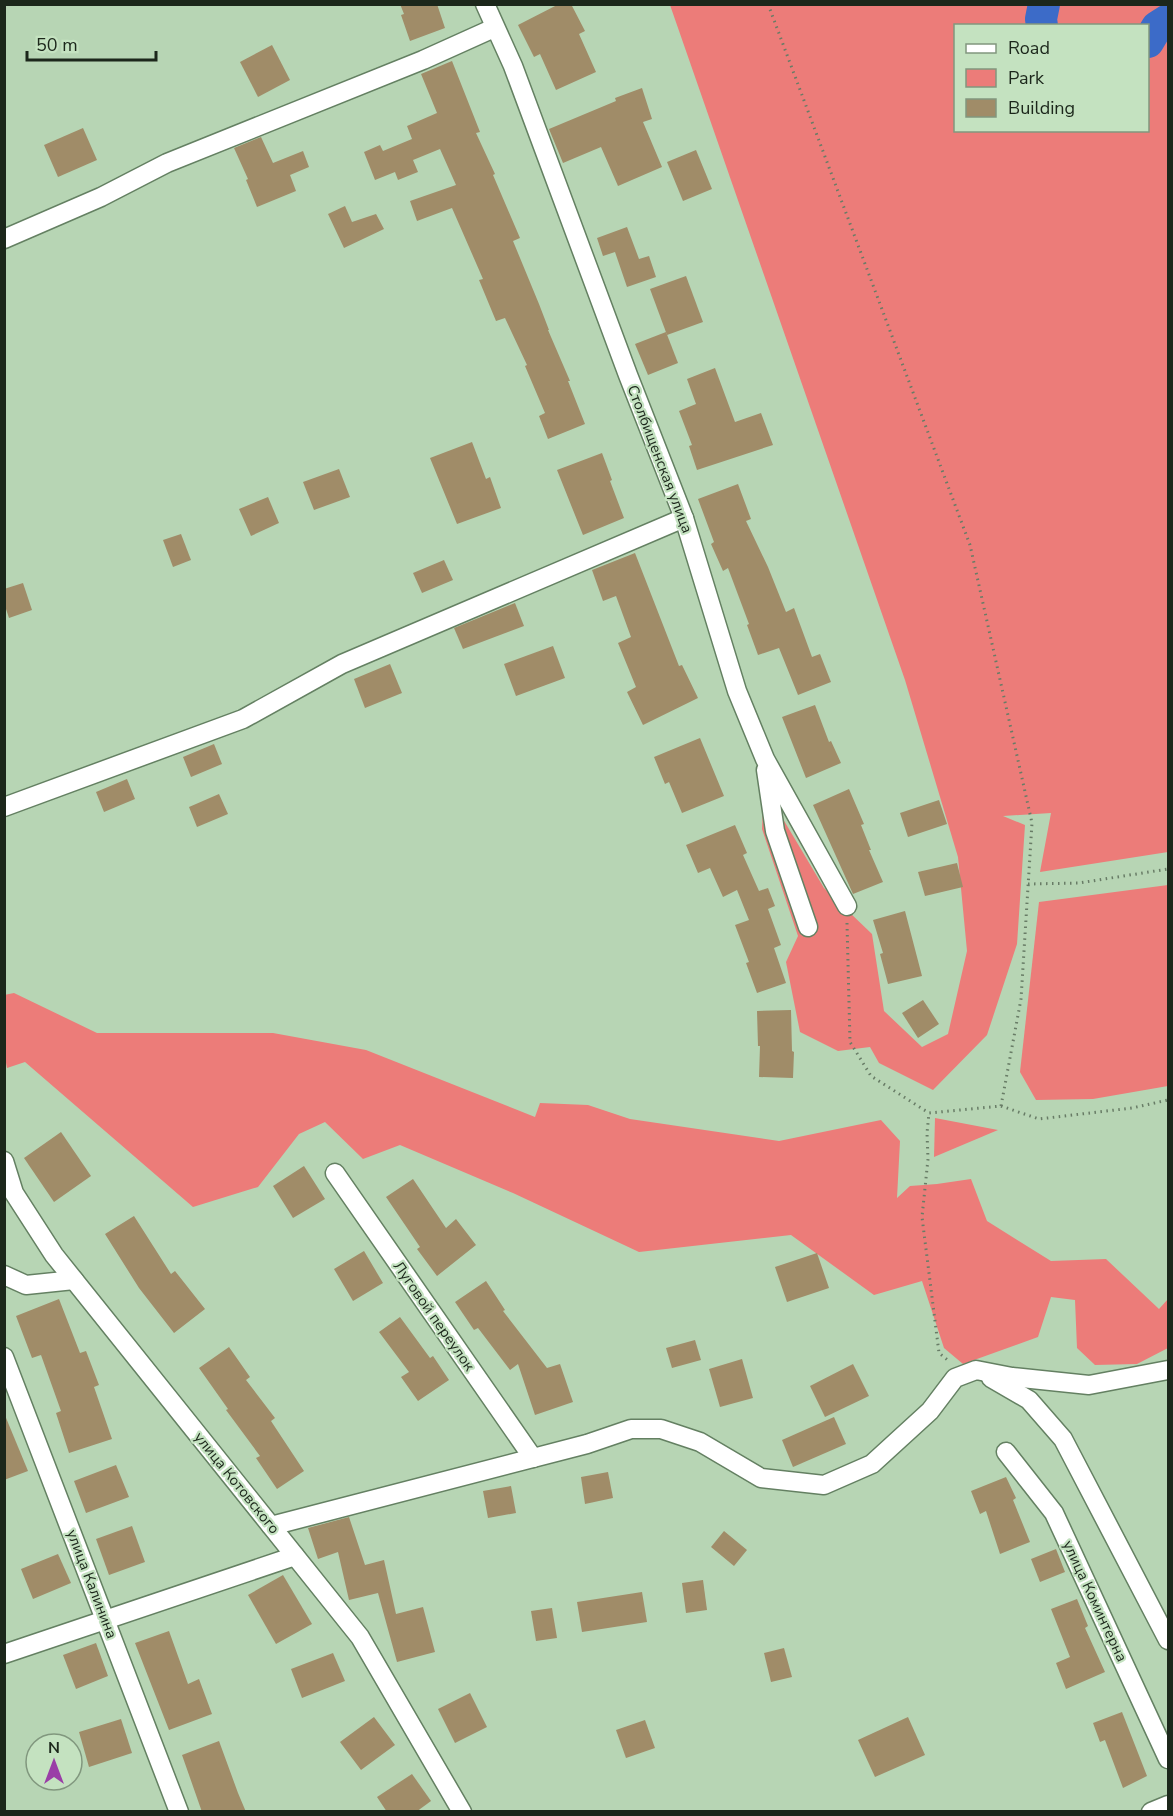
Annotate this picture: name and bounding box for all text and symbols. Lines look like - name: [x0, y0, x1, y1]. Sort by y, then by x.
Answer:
- scale bar: [27, 24, 156, 62]
- legend: [954, 24, 1149, 132]
- text: 50 m: [36, 33, 78, 57]
- text: Road: [1008, 36, 1050, 60]
- text: Park: [1008, 66, 1045, 90]
- text: Building: [1008, 96, 1075, 120]
- street label: Столбищенская улица: [623, 382, 697, 536]
- street label: Луговой переулок: [389, 1257, 479, 1375]
- street label: улица Котовского: [190, 1428, 284, 1538]
- street label: улица Калинина: [62, 1527, 122, 1641]
- street label: улица Коминтерна: [1058, 1537, 1132, 1665]
- north arrow: [24, 1732, 84, 1792]
- text: N: [48, 1737, 60, 1759]

